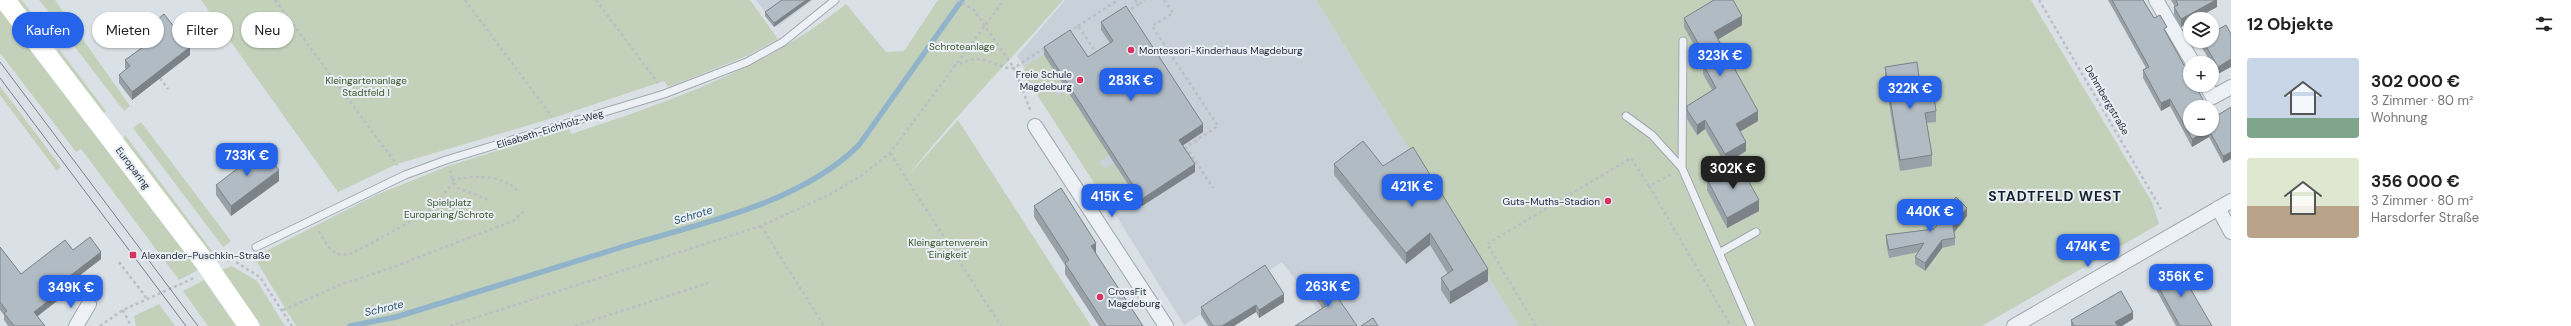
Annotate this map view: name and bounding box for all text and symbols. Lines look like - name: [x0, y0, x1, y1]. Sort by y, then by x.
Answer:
- chip: Kaufen: [12, 12, 84, 48]
- chip: Mieten: [92, 12, 164, 48]
- chip: Filter: [172, 12, 233, 48]
- chip: Neu: [241, 12, 294, 48]
- map controls: [2183, 12, 2219, 136]
- button: layers: [2183, 12, 2219, 48]
- text: 12 Objekte: [2247, 13, 2334, 35]
- icon: filters: [2533, 13, 2555, 35]
- park label: Schroteanlage: [929, 40, 995, 53]
- pin: 323K €: [1687, 43, 1753, 77]
- place label: Montessori-Kinderhaus Magdeburg: [1139, 44, 1303, 57]
- marker: Montessori-Kinderhaus Magdeburg: [1126, 45, 1136, 55]
- text: 323K €: [1698, 47, 1743, 64]
- button: +: [2183, 56, 2219, 92]
- street label: Dehmbergstraße: [2082, 63, 2132, 137]
- place label: Freie Schule Magdeburg: [1016, 68, 1072, 93]
- pin: 283K €: [1098, 68, 1164, 102]
- text: 302 000 €: [2371, 70, 2460, 92]
- text: 283K €: [1108, 72, 1154, 89]
- park label: Kleingartenanlage Stadtfeld I: [325, 74, 407, 99]
- icon: home: [2279, 74, 2327, 122]
- marker: Freie Schule Magdeburg: [1075, 75, 1085, 85]
- pin: 322K €: [1877, 76, 1943, 110]
- text: 322K €: [1888, 80, 1932, 97]
- text: 3 Zimmer · 80 m²: [2371, 92, 2473, 109]
- button: −: [2183, 100, 2219, 136]
- street label: Elisabeth-Eichholz-Weg: [495, 106, 605, 151]
- text: Wohnung: [2371, 109, 2428, 126]
- pin: 733K €: [214, 143, 280, 177]
- street label: Europaring: [113, 144, 153, 192]
- text: 733K €: [225, 147, 269, 164]
- pin: 302K €: [1700, 156, 1766, 190]
- text: 302K €: [1710, 160, 1756, 177]
- text: 356 000 €: [2371, 170, 2460, 192]
- pin: 421K €: [1379, 174, 1445, 208]
- icon: home: [2279, 174, 2327, 222]
- text: 421K €: [1391, 178, 1433, 195]
- pin: 415K €: [1079, 184, 1145, 218]
- district label: STADTFELD WEST: [1988, 187, 2122, 205]
- text: 415K €: [1090, 188, 1134, 205]
- text: 3 Zimmer · 80 m²: [2371, 192, 2473, 209]
- place label: Guts-Muths-Stadion: [1503, 195, 1600, 208]
- park label: Spielplatz Europaring/Schrote: [404, 196, 494, 221]
- marker: Guts-Muths-Stadion: [1603, 196, 1613, 206]
- pin: 440K €: [1897, 199, 1963, 233]
- water label: Schrote: [672, 203, 714, 227]
- text: 440K €: [1906, 203, 1954, 220]
- text: Harsdorfer Straße: [2371, 209, 2479, 226]
- pin: 474K €: [2055, 234, 2121, 268]
- park label: Kleingartenverein 'Einigkeit': [908, 236, 988, 261]
- text: 474K €: [2066, 238, 2111, 255]
- place label: Alexander-Puschkin-Straße: [141, 249, 270, 262]
- marker: Alexander-Puschkin-Straße: [128, 250, 138, 260]
- pin: 356K €: [2148, 264, 2214, 298]
- text: 356K €: [2158, 268, 2204, 285]
- pin: 263K €: [1295, 274, 1361, 308]
- pin: 349K €: [38, 275, 104, 309]
- text: 263K €: [1305, 278, 1351, 295]
- text: 349K €: [48, 279, 94, 296]
- place label: CrossFit Magdeburg: [1108, 285, 1161, 310]
- marker: CrossFit Magdeburg: [1095, 292, 1105, 302]
- water label: Schrote: [363, 297, 405, 319]

